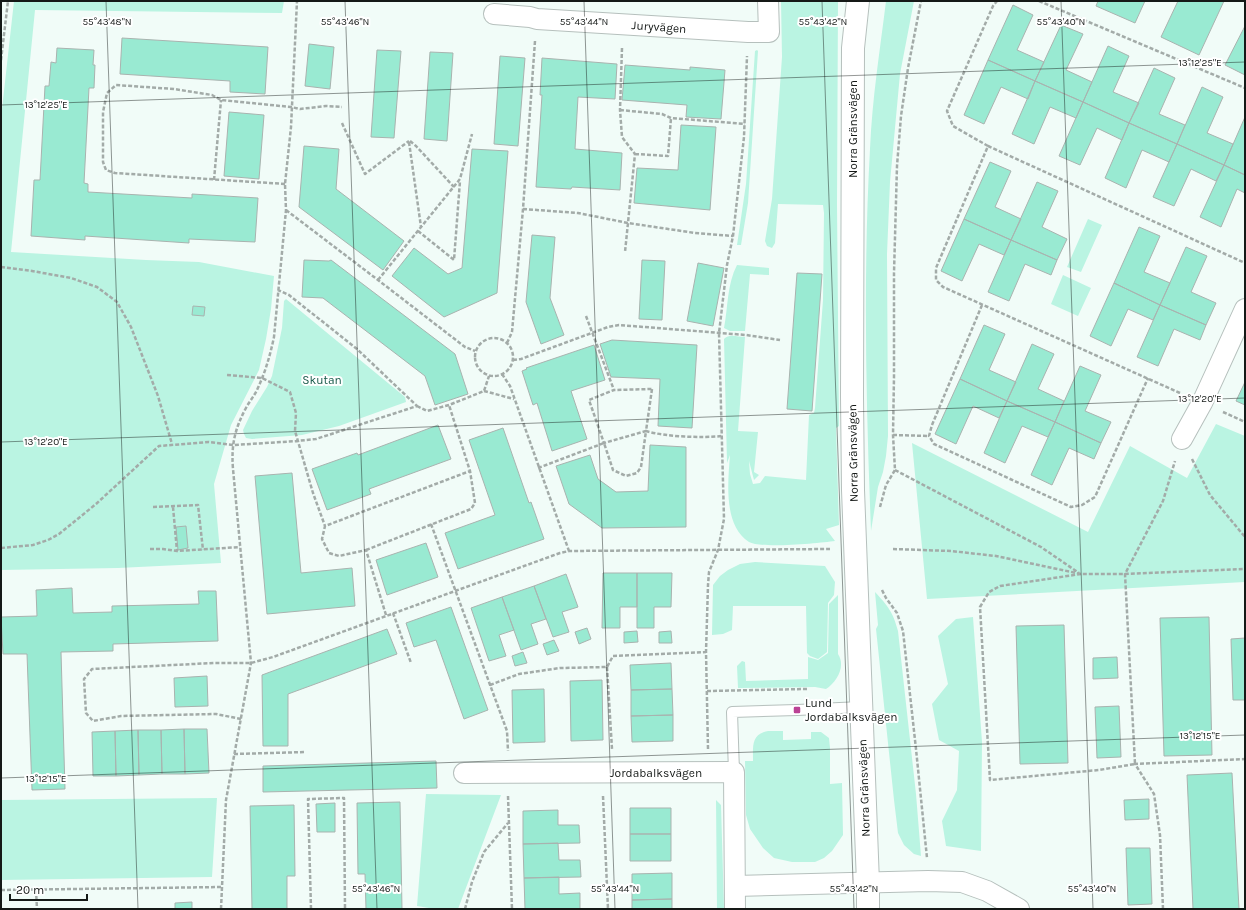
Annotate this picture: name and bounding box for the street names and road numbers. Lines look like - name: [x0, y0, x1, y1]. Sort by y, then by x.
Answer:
- street label: Juryvägen: [631, 18, 687, 36]
- street label: Norra Gränsvägen: [846, 80, 860, 178]
- street label: Norra Gränsvägen: [845, 404, 861, 502]
- street label: Norra Gränsvägen: [855, 739, 873, 837]
- street label: Jordabalksvägen: [610, 766, 702, 780]

